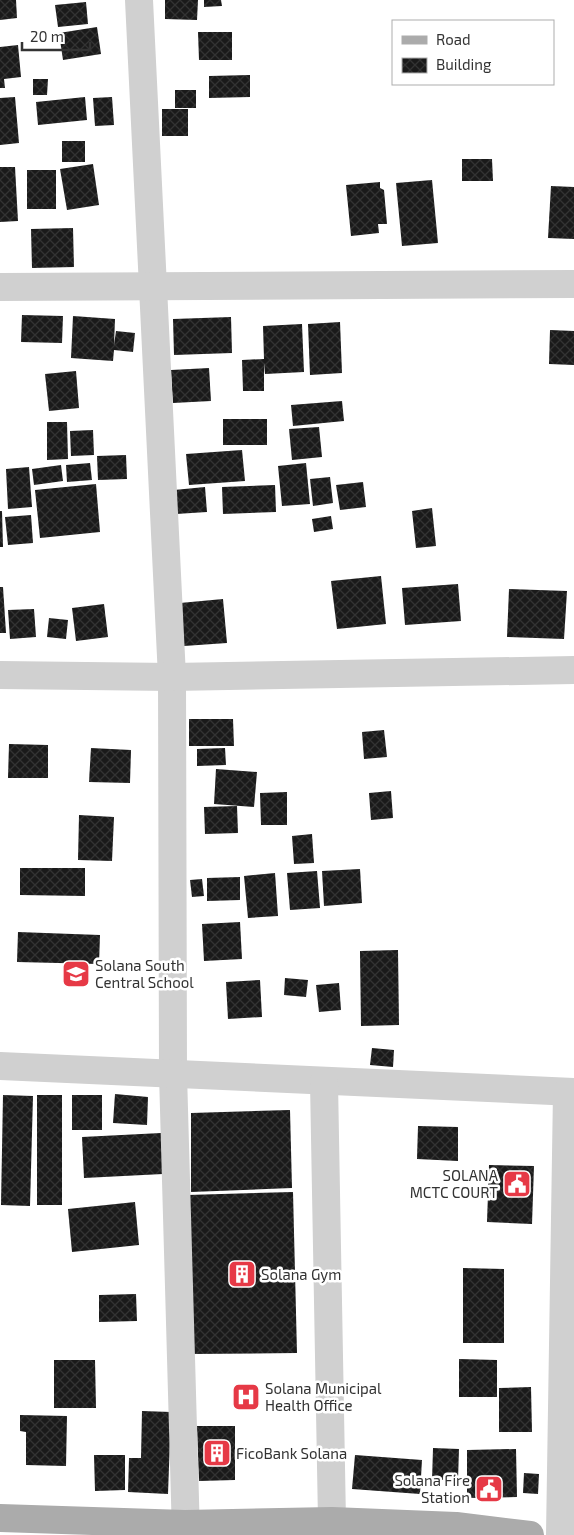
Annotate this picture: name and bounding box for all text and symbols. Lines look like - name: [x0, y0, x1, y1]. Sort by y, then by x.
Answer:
- scale bar: [22, 20, 90, 52]
- legend: [392, 20, 554, 85]
- text: 20 m: [30, 27, 64, 45]
- text: Road: [436, 30, 471, 48]
- text: Building: [436, 55, 492, 73]
- place label: Solana South Central School: [95, 956, 194, 991]
- school or university icon: Solana South Central School: [61, 959, 91, 989]
- place label: SOLANA MCTC COURT: [410, 1166, 499, 1201]
- public building icon: SOLANA MCTC COURT: [502, 1169, 532, 1199]
- building icon: Solana Gym: [227, 1259, 257, 1289]
- place label: Solana Gym: [261, 1265, 341, 1283]
- place label: Solana Municipal Health Office: [265, 1379, 382, 1414]
- hospital icon: Solana Municipal Health Office: [231, 1382, 261, 1412]
- building icon: FicoBank Solana: [202, 1438, 232, 1468]
- place label: FicoBank Solana: [236, 1444, 347, 1462]
- place label: Solana Fire Station: [394, 1471, 470, 1506]
- public building icon: Solana Fire Station: [474, 1474, 504, 1504]

